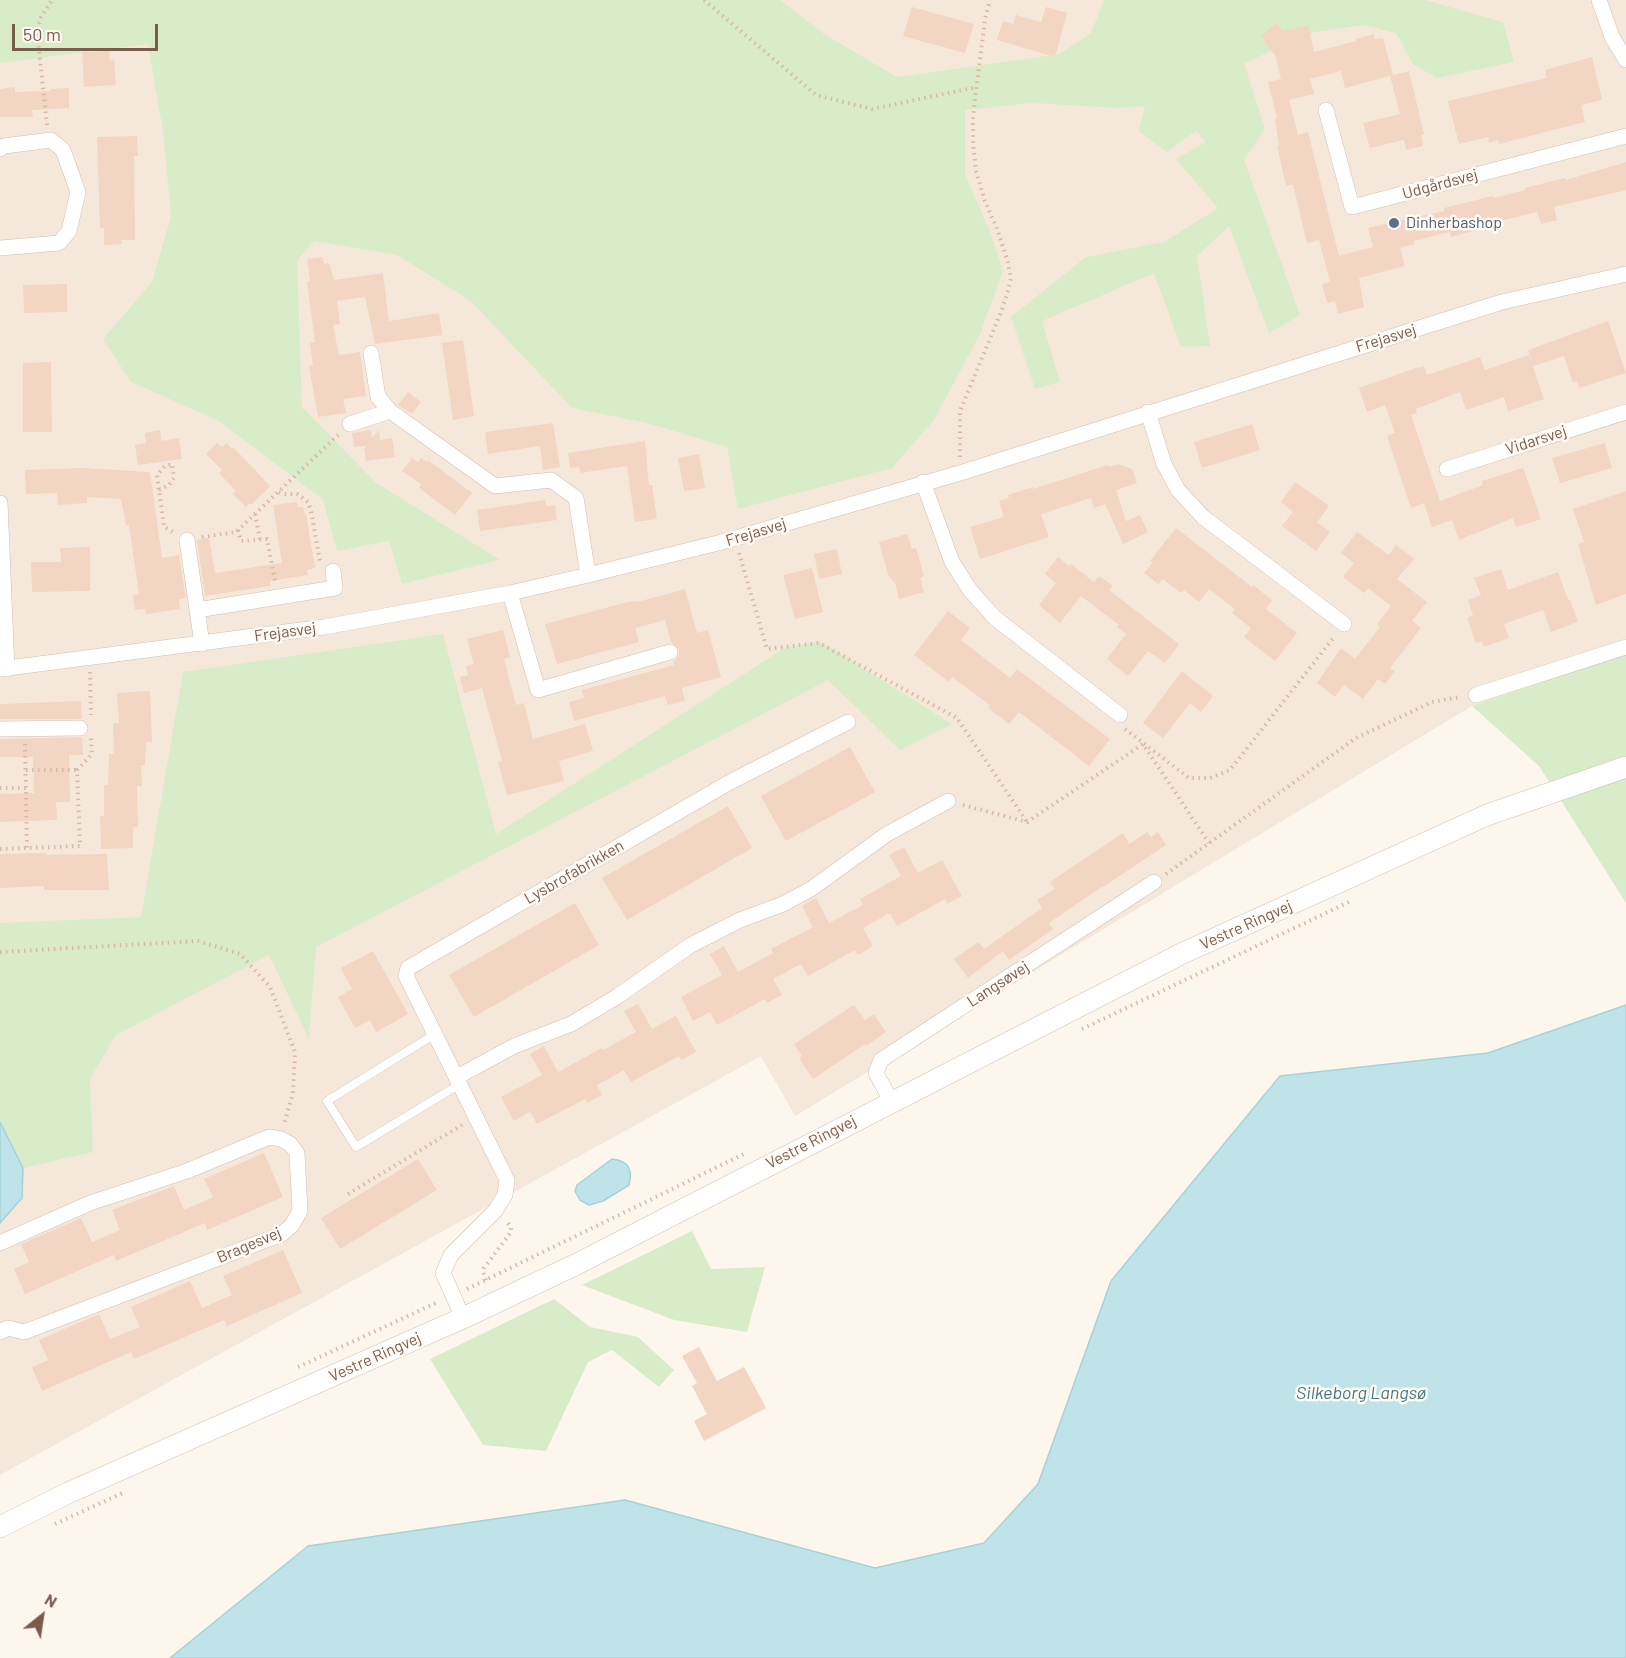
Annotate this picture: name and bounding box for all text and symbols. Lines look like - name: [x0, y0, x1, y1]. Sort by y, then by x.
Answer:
- scale bar: [15, 12, 160, 50]
- text: 50 m: [23, 23, 61, 45]
- street label: Udgårdsvej: [1400, 165, 1480, 203]
- place label: Dinherbashop: [1406, 213, 1502, 233]
- marker: Dinherbashop: [1387, 216, 1401, 230]
- street label: Frejasvej: [1353, 320, 1419, 356]
- street label: Vidarsvej: [1503, 421, 1569, 459]
- street label: Frejasvej: [723, 514, 789, 550]
- street label: Frejasvej: [253, 618, 317, 646]
- street label: Lysbrofabrikken: [521, 836, 627, 908]
- street label: Vestre Ringvej: [1197, 896, 1295, 954]
- street label: Langsøvej: [963, 957, 1033, 1011]
- street label: Vestre Ringvej: [763, 1111, 859, 1173]
- street label: Bragesvej: [214, 1223, 284, 1267]
- street label: Vestre Ringvej: [326, 1328, 424, 1386]
- water label: Silkeborg Langsø: [1296, 1382, 1426, 1404]
- north arrow: [12, 1586, 72, 1646]
- text: N: [42, 1589, 61, 1611]

